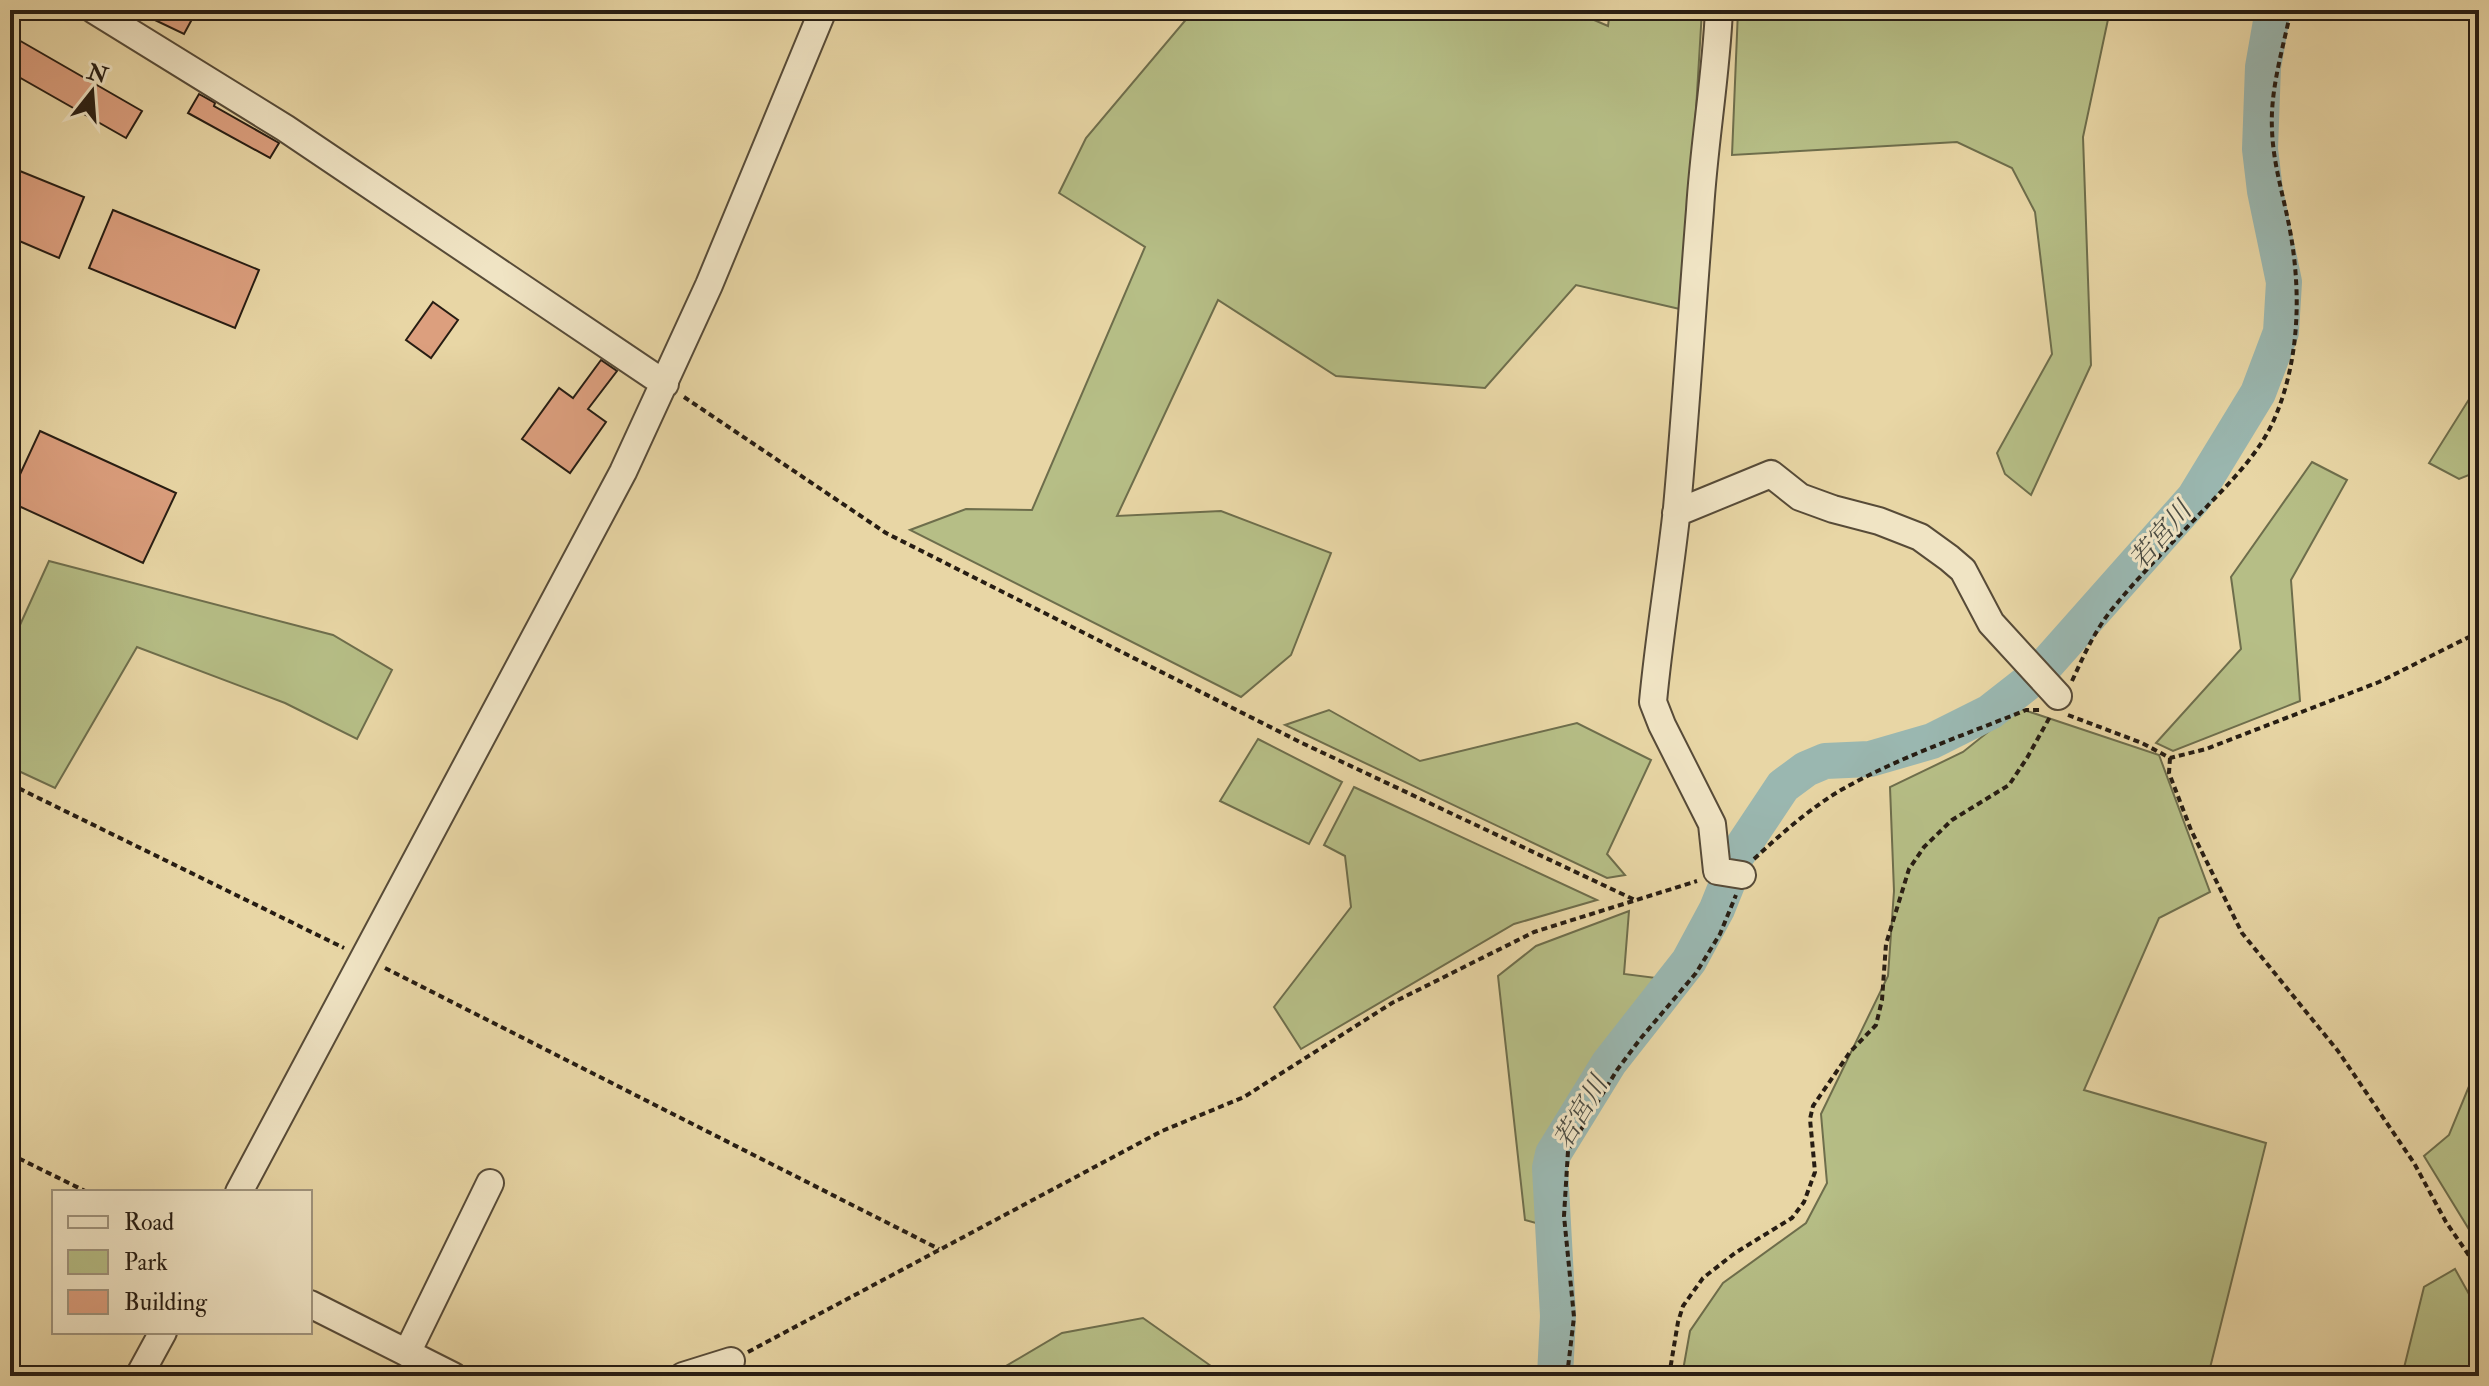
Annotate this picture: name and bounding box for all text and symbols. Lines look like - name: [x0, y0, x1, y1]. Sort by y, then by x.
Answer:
- north arrow: [52, 52, 132, 132]
- text: N: [83, 57, 111, 90]
- water label: 若宮川: [2123, 493, 2200, 576]
- water label: 若宮川: [1547, 1068, 1616, 1154]
- legend: [52, 1190, 312, 1334]
- text: Road: [124, 1207, 174, 1238]
- text: Park: [124, 1247, 168, 1278]
- text: Building: [124, 1287, 208, 1318]

